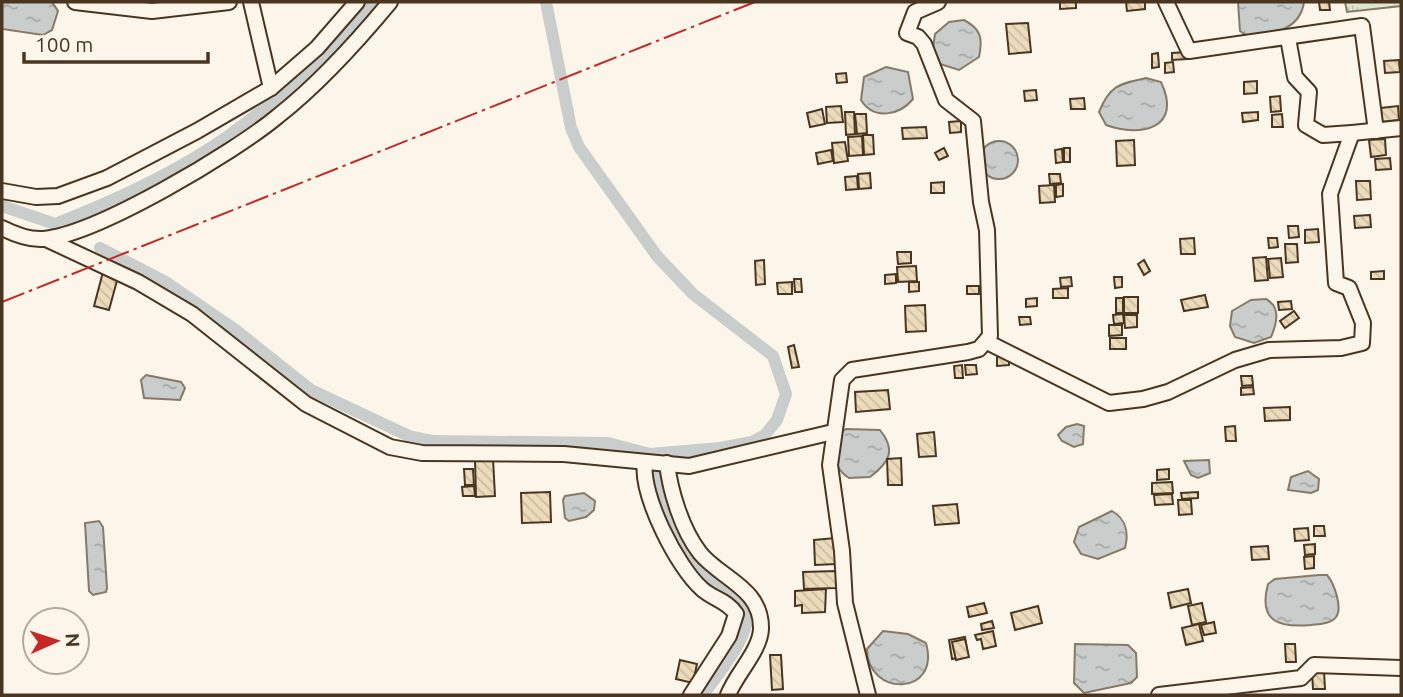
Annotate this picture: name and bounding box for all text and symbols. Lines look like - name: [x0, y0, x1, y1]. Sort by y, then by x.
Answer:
- scale bar: [24, 21, 208, 65]
- text: 100 m: [35, 32, 93, 56]
- north arrow: [21, 606, 91, 676]
- text: N: [62, 632, 84, 648]

